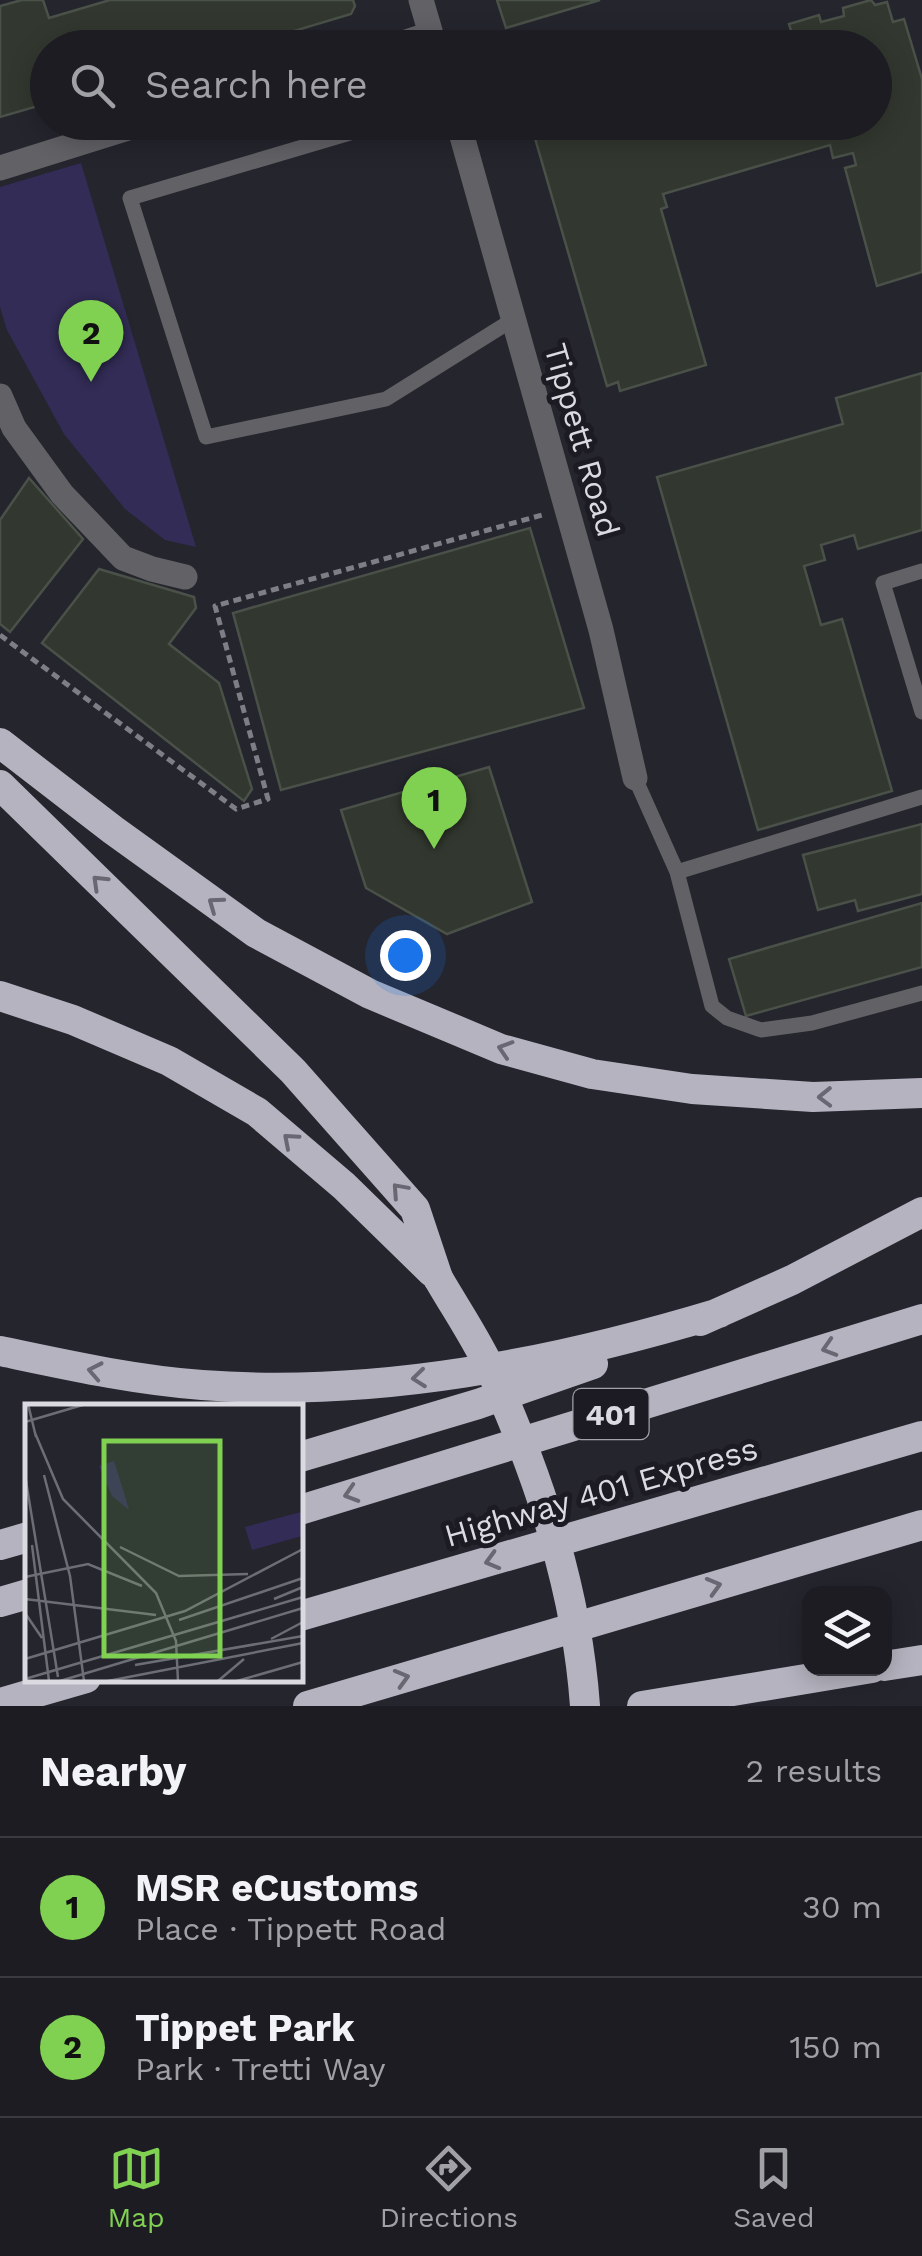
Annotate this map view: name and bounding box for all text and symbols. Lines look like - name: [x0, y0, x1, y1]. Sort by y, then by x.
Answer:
- search box: [30, 30, 892, 140]
- icon: search: [65, 58, 120, 113]
- text: Search here: [145, 63, 368, 107]
- pin: 2: [58, 300, 124, 382]
- street label: Tippett Road: [536, 339, 628, 541]
- pin: 1: [402, 766, 466, 849]
- one-way arrow: [93, 876, 111, 894]
- one-way arrow: [208, 898, 226, 916]
- your location: [380, 930, 431, 981]
- one-way arrow: [497, 1041, 514, 1061]
- one-way arrow: [816, 1086, 832, 1107]
- one-way arrow: [283, 1134, 301, 1152]
- one-way arrow: [392, 1183, 410, 1202]
- one-way arrow: [821, 1336, 838, 1356]
- one-way arrow: [87, 1361, 104, 1382]
- one-way arrow: [410, 1367, 426, 1388]
- road number: 401: [574, 1389, 648, 1439]
- inset map: [25, 1404, 302, 1681]
- street label: Highway 401 Express: [440, 1429, 762, 1555]
- one-way arrow: [343, 1483, 360, 1503]
- one-way arrow: [484, 1549, 501, 1570]
- one-way arrow: [704, 1577, 722, 1598]
- map controls: [802, 1586, 892, 1676]
- button: layers: [802, 1586, 892, 1676]
- one-way arrow: [393, 1669, 410, 1690]
- text: Nearby: [40, 1747, 187, 1796]
- text: 2 results: [745, 1752, 882, 1790]
- text: MSR eCustoms: [135, 1866, 418, 1910]
- text: 1: [66, 1888, 79, 1926]
- text: 30 m: [802, 1888, 882, 1926]
- text: Place · Tippett Road: [135, 1910, 446, 1948]
- text: Tippet Park: [135, 2006, 355, 2050]
- text: 2: [63, 2028, 82, 2066]
- text: 150 m: [790, 2028, 882, 2066]
- text: Park · Tretti Way: [135, 2050, 386, 2088]
- tab: Map: [108, 2141, 165, 2234]
- tab: Directions: [380, 2141, 518, 2234]
- tab: Saved: [733, 2141, 814, 2234]

